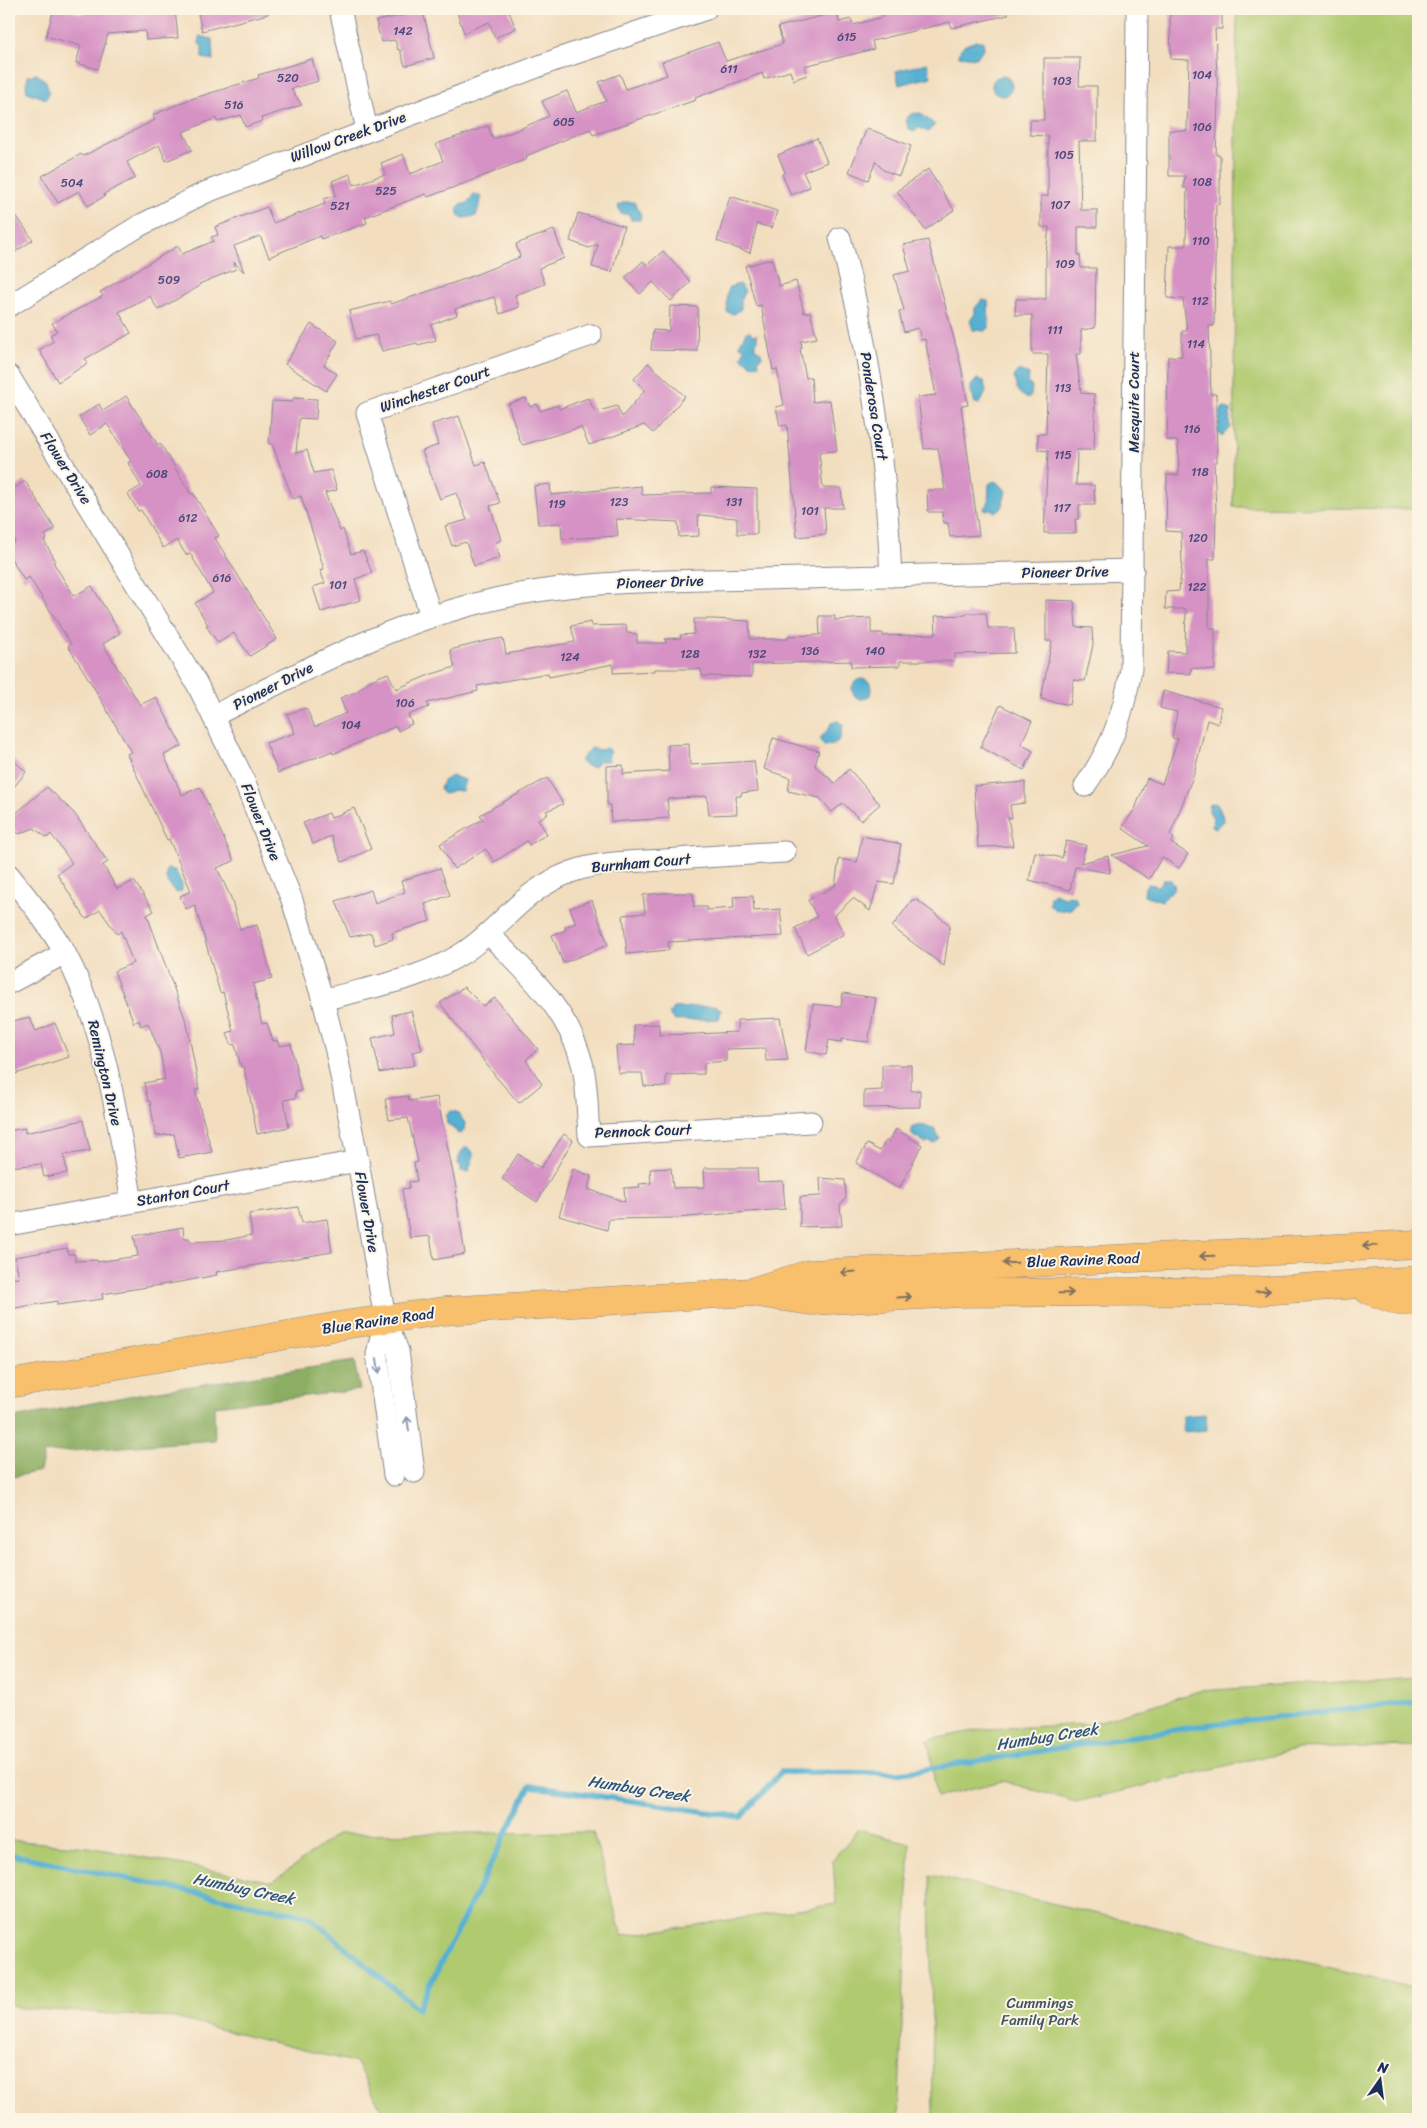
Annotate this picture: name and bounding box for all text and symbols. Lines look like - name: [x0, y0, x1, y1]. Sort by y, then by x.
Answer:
- house number: 142: [393, 20, 413, 42]
- house number: 615: [837, 26, 857, 48]
- house number: 611: [720, 58, 738, 80]
- house number: 104: [1192, 64, 1213, 86]
- house number: 520: [277, 67, 299, 89]
- house number: 103: [1052, 70, 1072, 92]
- house number: 516: [224, 94, 244, 116]
- street label: Willow Creek Drive: [286, 104, 410, 170]
- house number: 605: [553, 111, 575, 133]
- house number: 106: [1192, 116, 1212, 138]
- house number: 105: [1054, 144, 1074, 166]
- house number: 108: [1192, 171, 1212, 193]
- house number: 504: [61, 172, 84, 194]
- house number: 525: [375, 180, 397, 202]
- house number: 107: [1050, 194, 1071, 216]
- house number: 521: [330, 195, 350, 217]
- house number: 110: [1192, 230, 1210, 252]
- house number: 109: [1055, 253, 1075, 275]
- house number: 509: [158, 269, 180, 291]
- house number: 112: [1191, 290, 1209, 312]
- house number: 111: [1047, 319, 1063, 341]
- house number: 114: [1187, 333, 1205, 355]
- street label: Ponderosa Court: [853, 350, 896, 463]
- street label: Mesquite Court: [1121, 351, 1147, 453]
- street label: Winchester Court: [376, 358, 494, 420]
- house number: 113: [1055, 377, 1072, 399]
- house number: 116: [1183, 418, 1201, 440]
- street label: Flower Drive: [33, 426, 99, 510]
- house number: 115: [1054, 444, 1072, 466]
- house number: 118: [1191, 461, 1209, 483]
- house number: 608: [146, 463, 168, 485]
- house number: 123: [610, 491, 629, 513]
- house number: 131: [726, 491, 742, 513]
- house number: 119: [548, 493, 566, 515]
- house number: 117: [1053, 497, 1072, 519]
- house number: 101: [801, 500, 819, 522]
- house number: 612: [179, 507, 198, 529]
- house number: 120: [1188, 527, 1208, 549]
- street label: Pioneer Drive: [1021, 558, 1109, 586]
- house number: 616: [213, 567, 232, 589]
- street label: Pioneer Drive: [616, 567, 704, 597]
- house number: 101: [329, 574, 347, 596]
- house number: 122: [1188, 576, 1207, 598]
- house number: 136: [801, 640, 819, 662]
- house number: 140: [865, 640, 886, 662]
- house number: 128: [680, 643, 700, 665]
- house number: 132: [748, 643, 766, 665]
- house number: 124: [560, 646, 580, 668]
- street label: Pioneer Drive: [228, 655, 318, 717]
- house number: 106: [395, 692, 415, 714]
- house number: 104: [341, 714, 362, 736]
- street label: Flower Drive: [234, 779, 289, 865]
- street label: Burnham Court: [590, 846, 693, 880]
- street label: Remington Drive: [80, 1017, 130, 1129]
- street label: Pennock Court: [594, 1116, 693, 1146]
- street label: Flower Drive: [347, 1169, 387, 1255]
- street label: Stanton Court: [134, 1172, 233, 1214]
- one-way arrow: [1362, 1242, 1378, 1251]
- street label: Blue Ravine Road: [1026, 1245, 1141, 1275]
- one-way arrow: [1200, 1251, 1216, 1260]
- one-way arrow: [1002, 1259, 1018, 1268]
- one-way arrow: [840, 1267, 856, 1276]
- one-way arrow: [1255, 1286, 1271, 1296]
- one-way arrow: [1058, 1288, 1074, 1298]
- one-way arrow: [895, 1292, 911, 1301]
- street label: Blue Ravine Road: [320, 1300, 437, 1342]
- one-way arrow: [373, 1358, 383, 1374]
- one-way arrow: [402, 1417, 412, 1433]
- water label: Humbug Creek: [994, 1714, 1102, 1759]
- water label: Humbug Creek: [586, 1766, 694, 1811]
- water label: Humbug Creek: [191, 1864, 300, 1914]
- park label: Cummings Family Park: [1001, 1990, 1079, 2033]
- text: N: [1374, 2054, 1391, 2081]
- north arrow: [1354, 2056, 1404, 2106]

